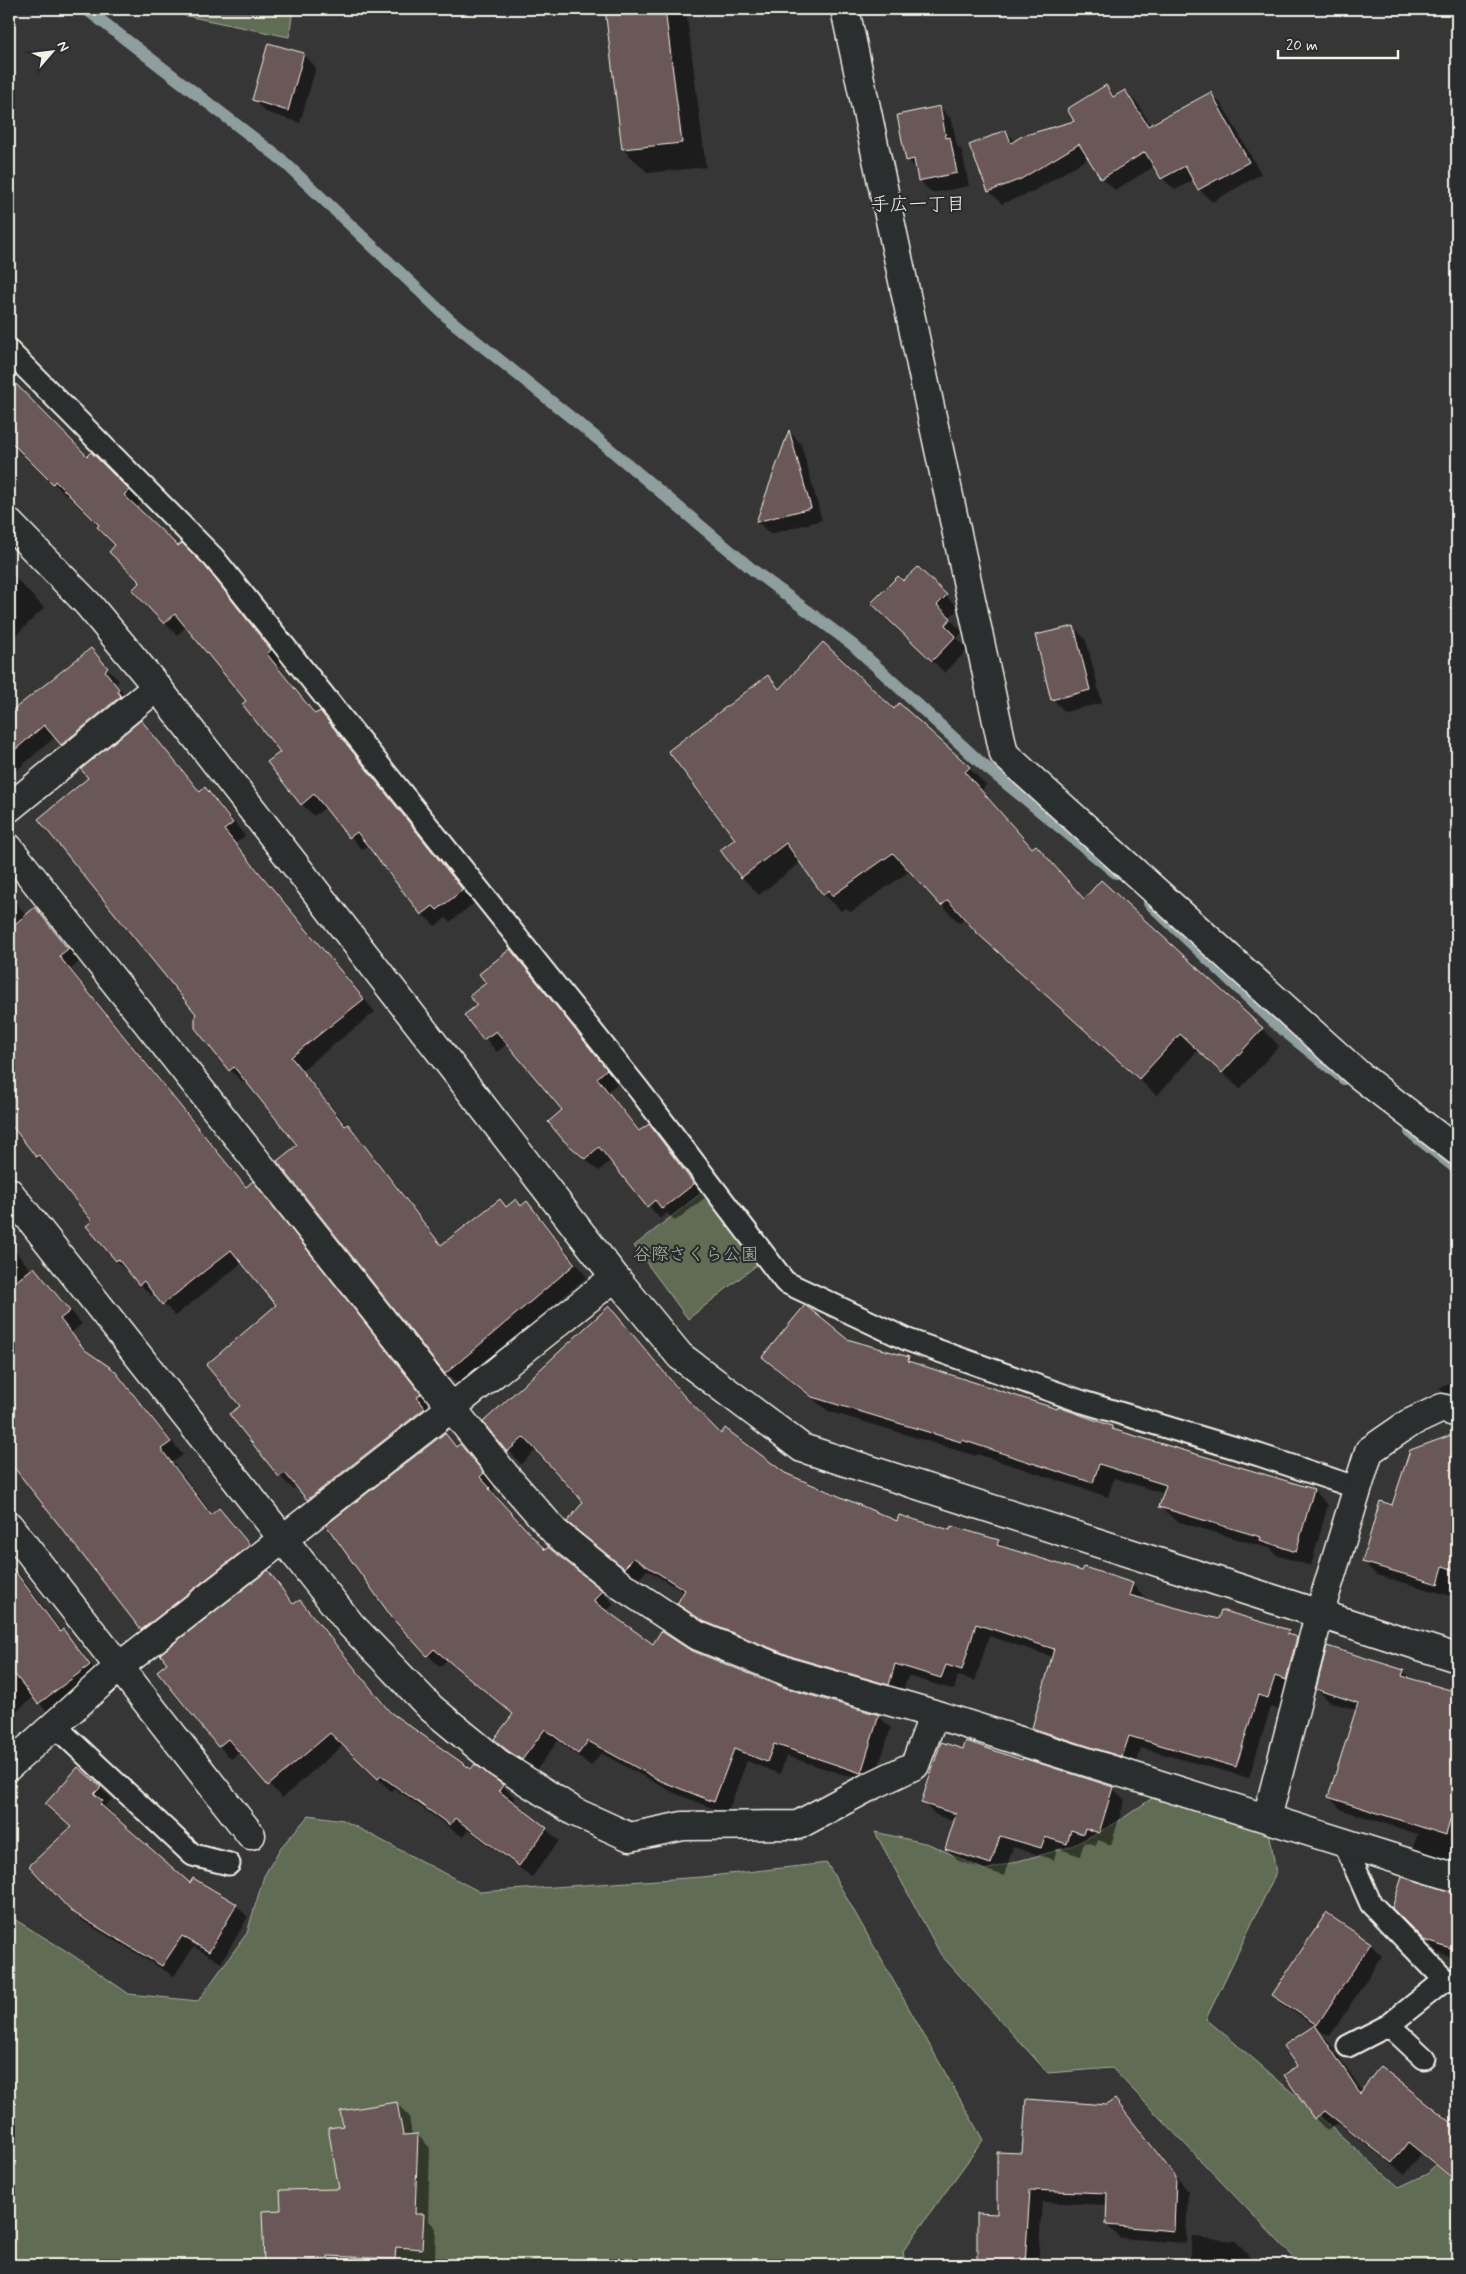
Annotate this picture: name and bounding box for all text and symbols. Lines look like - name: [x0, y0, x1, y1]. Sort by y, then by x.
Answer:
- north arrow: [28, 28, 78, 78]
- scale bar: [1278, 28, 1398, 60]
- text: 20 m: [1286, 36, 1318, 56]
- text: N: [52, 38, 73, 55]
- district label: 手広一丁目: [870, 192, 966, 217]
- park label: 谷際さくら公園: [633, 1243, 759, 1267]

